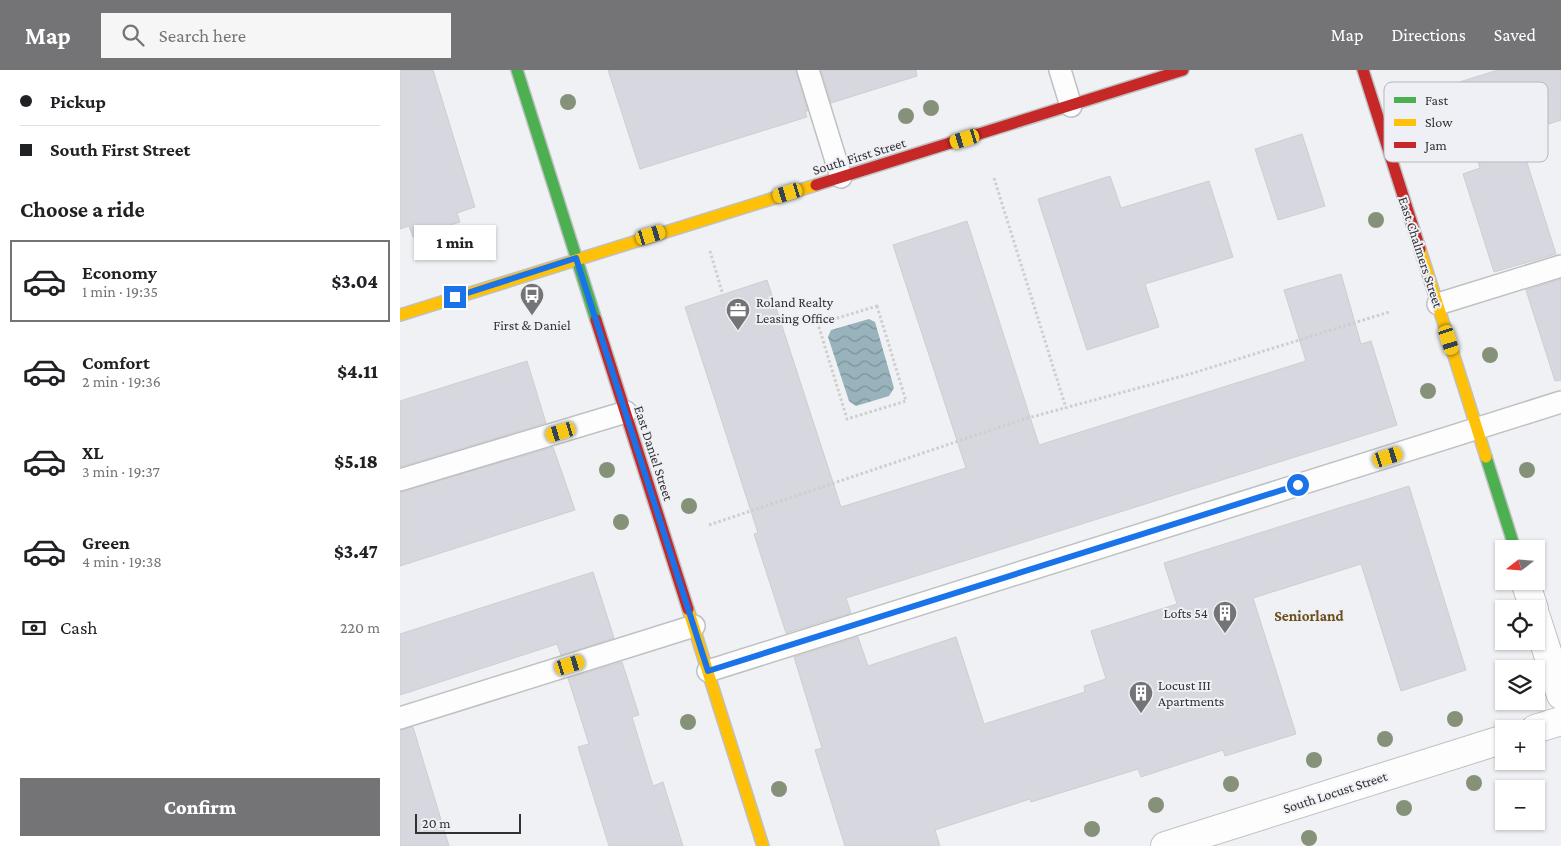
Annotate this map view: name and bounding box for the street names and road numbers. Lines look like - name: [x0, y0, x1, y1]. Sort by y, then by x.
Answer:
- street label: South First Street: [810, 134, 908, 178]
- street label: East Chalmers Street: [1395, 194, 1447, 310]
- street label: East Daniel Street: [631, 403, 677, 503]
- street label: South Locust Street: [1281, 768, 1389, 816]

